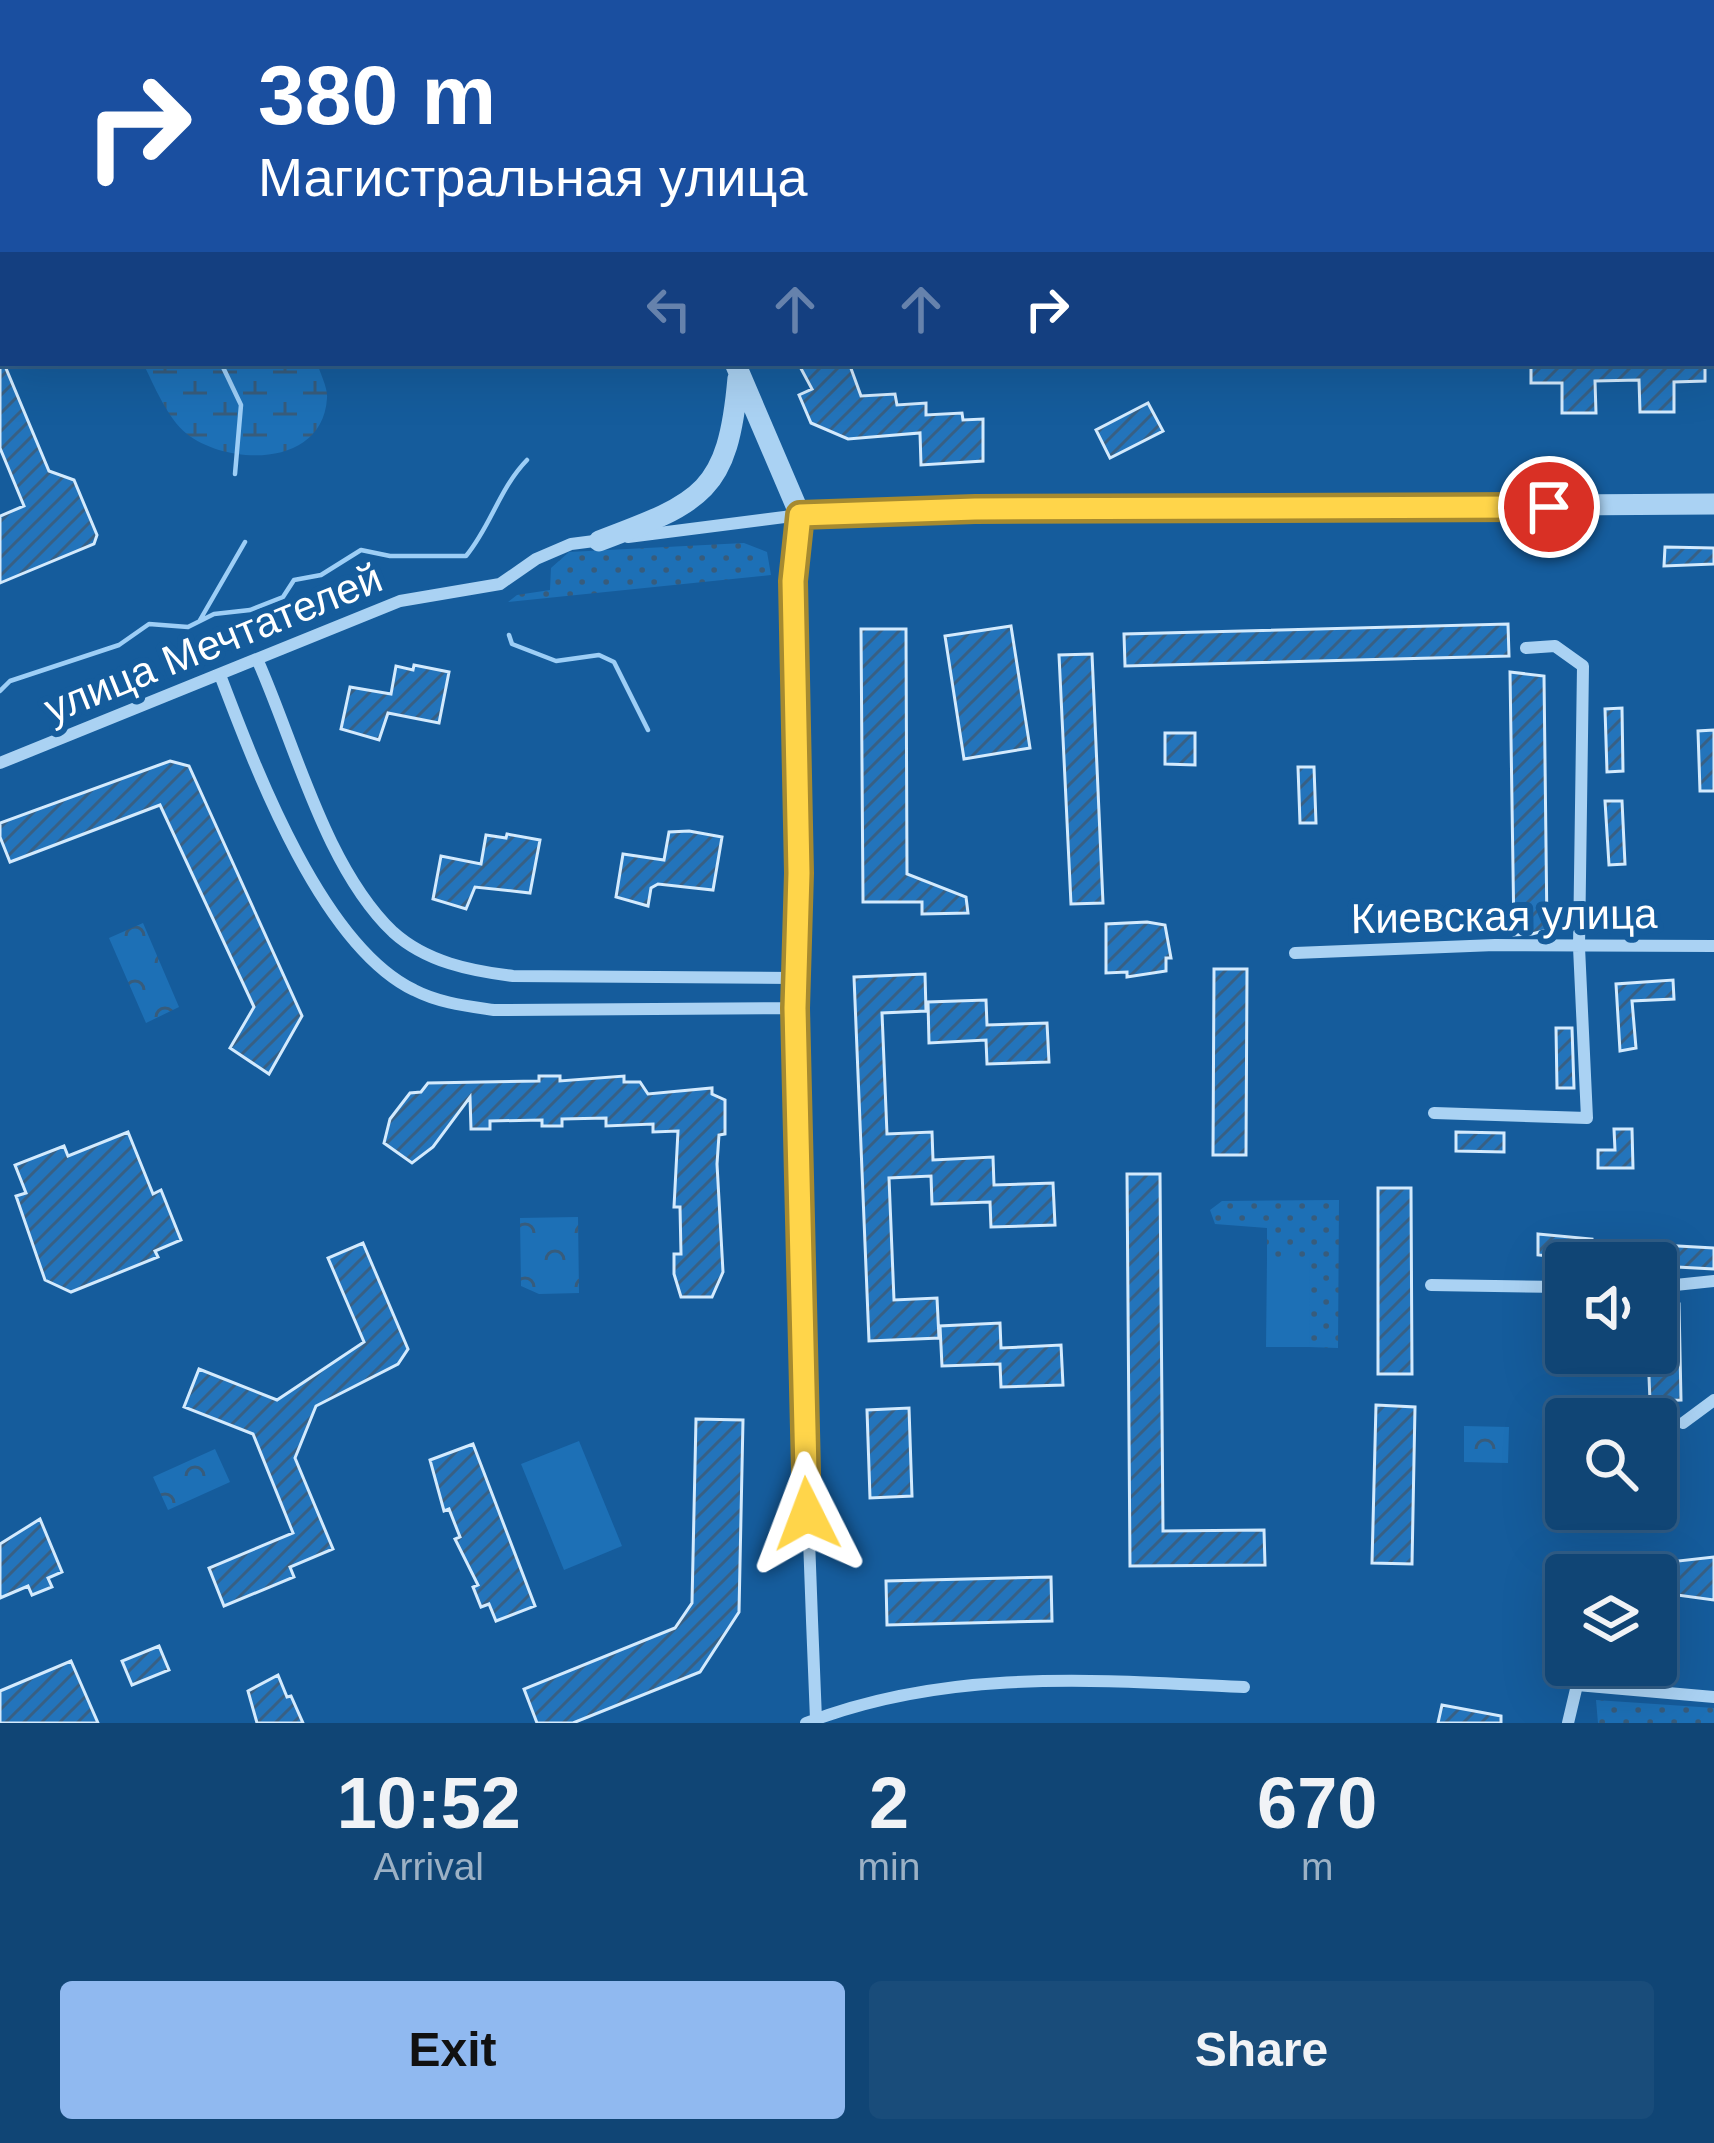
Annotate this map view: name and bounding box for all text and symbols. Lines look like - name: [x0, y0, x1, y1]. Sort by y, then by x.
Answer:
- icon: right: [60, 48, 216, 204]
- text: 380 m: [258, 48, 496, 142]
- text: Магистральная улица: [258, 147, 807, 207]
- icon: left: [636, 276, 702, 342]
- icon: ahead: [762, 276, 828, 342]
- icon: ahead: [888, 276, 954, 342]
- icon: right: [1014, 276, 1080, 342]
- pin: [1498, 456, 1600, 558]
- icon: arrive: [1516, 474, 1582, 540]
- street label: улица Мечтателей: [37, 554, 389, 732]
- street label: Киевская улица: [1350, 890, 1658, 942]
- map controls: [1545, 1242, 1677, 1686]
- button: sound: [1545, 1242, 1677, 1374]
- button: search: [1545, 1398, 1677, 1530]
- position arrow: [744, 1451, 870, 1577]
- button: layers: [1545, 1554, 1677, 1686]
- text: 10:52: [337, 1763, 521, 1843]
- text: 2: [869, 1763, 909, 1843]
- text: 670: [1257, 1763, 1377, 1843]
- text: Arrival: [374, 1845, 484, 1888]
- text: min: [858, 1845, 920, 1888]
- text: m: [1301, 1845, 1333, 1888]
- button: Exit: [60, 1981, 845, 2119]
- button: Share: [869, 1981, 1654, 2119]

